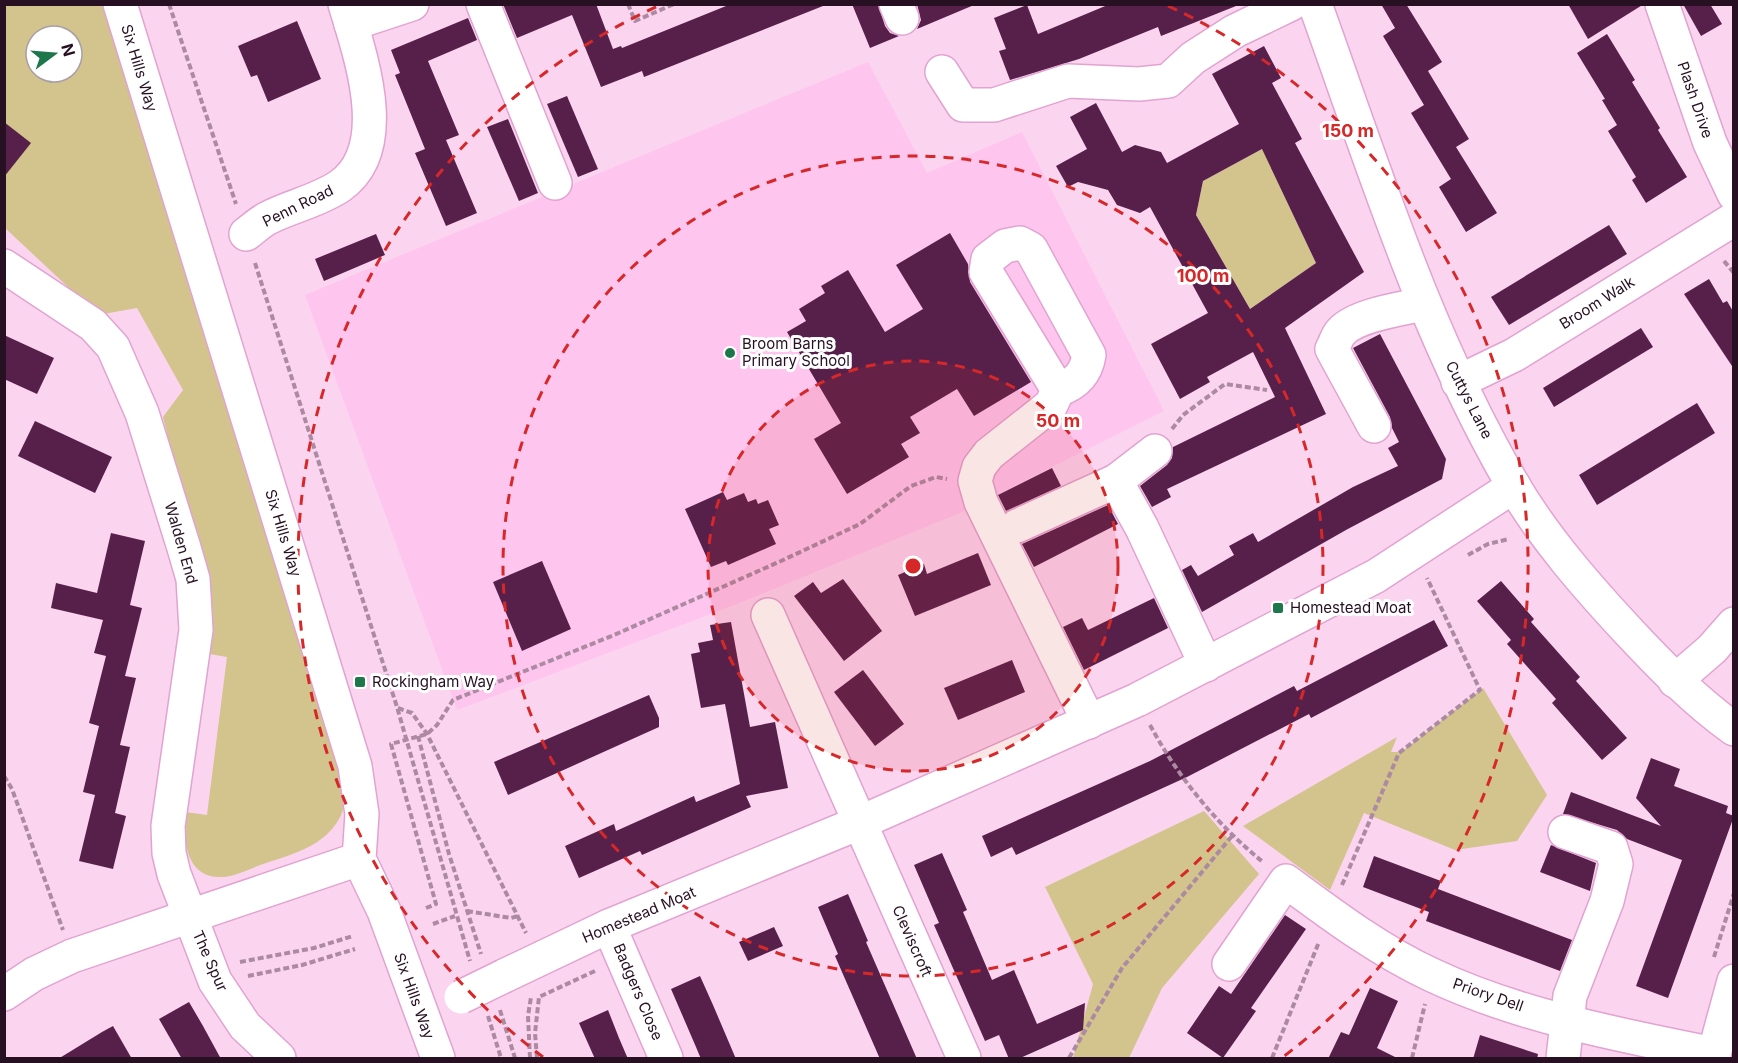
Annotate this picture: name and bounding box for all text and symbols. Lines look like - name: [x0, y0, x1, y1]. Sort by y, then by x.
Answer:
- street label: Six Hills Way: [117, 22, 162, 114]
- north arrow: [24, 24, 84, 84]
- text: N: [57, 41, 80, 58]
- street label: Plash Drive: [1673, 59, 1717, 141]
- text: 150 m: [1322, 120, 1374, 141]
- street label: Penn Road: [259, 180, 336, 231]
- text: 100 m: [1177, 265, 1229, 286]
- street label: Broom Walk: [1556, 272, 1638, 333]
- place label: Broom Barns Primary School: [742, 334, 850, 370]
- marker: Broom Barns Primary School: [723, 346, 737, 360]
- street label: Cuttys Lane: [1442, 358, 1497, 442]
- text: 50 m: [1036, 410, 1080, 431]
- street label: Six Hills Way: [261, 487, 306, 579]
- street label: Walden End: [161, 500, 202, 586]
- centre of rings: [903, 556, 923, 576]
- place label: Homestead Moat: [1290, 598, 1412, 617]
- marker: Homestead Moat: [1271, 601, 1285, 615]
- place label: Rockingham Way: [372, 672, 495, 691]
- marker: Rockingham Way: [353, 675, 367, 689]
- street label: Homestead Moat: [579, 882, 698, 947]
- street label: Cleviscroft: [888, 902, 937, 979]
- street label: The Spur: [189, 927, 232, 995]
- street label: Badgers Close: [610, 940, 667, 1043]
- street label: Six Hills Way: [390, 950, 439, 1042]
- street label: Priory Dell: [1450, 974, 1526, 1015]

